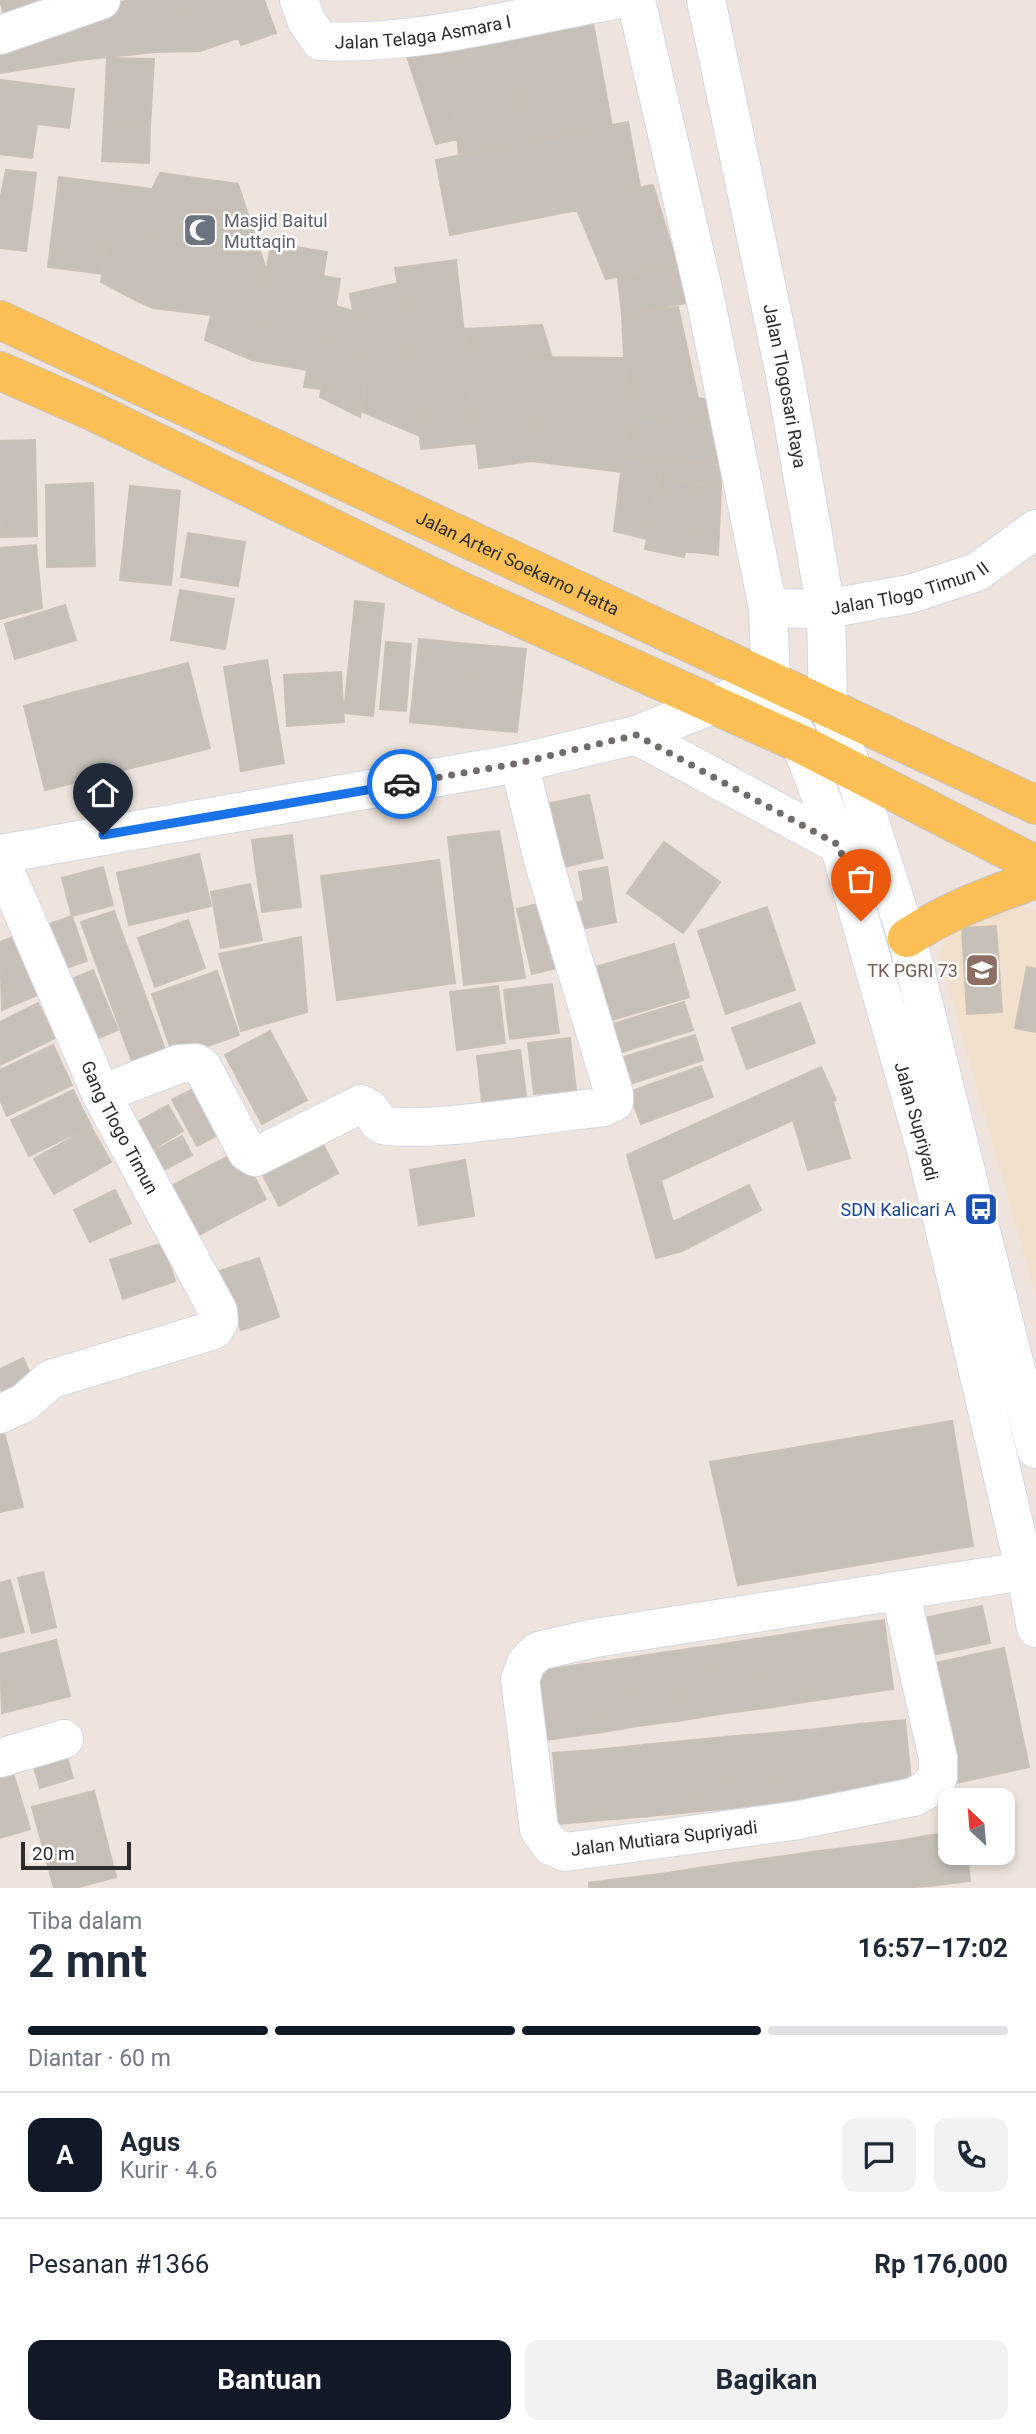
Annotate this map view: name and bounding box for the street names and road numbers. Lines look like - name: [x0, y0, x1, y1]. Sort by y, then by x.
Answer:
- street label: Jalan Telaga Asmara I: [335, 10, 513, 52]
- street label: Jalan Tlogosari Raya: [760, 302, 812, 470]
- street label: Jalan Arteri Soekarno Hatta: [413, 506, 623, 619]
- street label: Jalan Tlogo Timun II: [829, 557, 993, 619]
- street label: Gang Tlogo Timun: [77, 1057, 163, 1197]
- street label: Jalan Supriyadi: [891, 1059, 943, 1182]
- street label: Jalan Mutiara Supriyadi: [569, 1816, 759, 1860]

